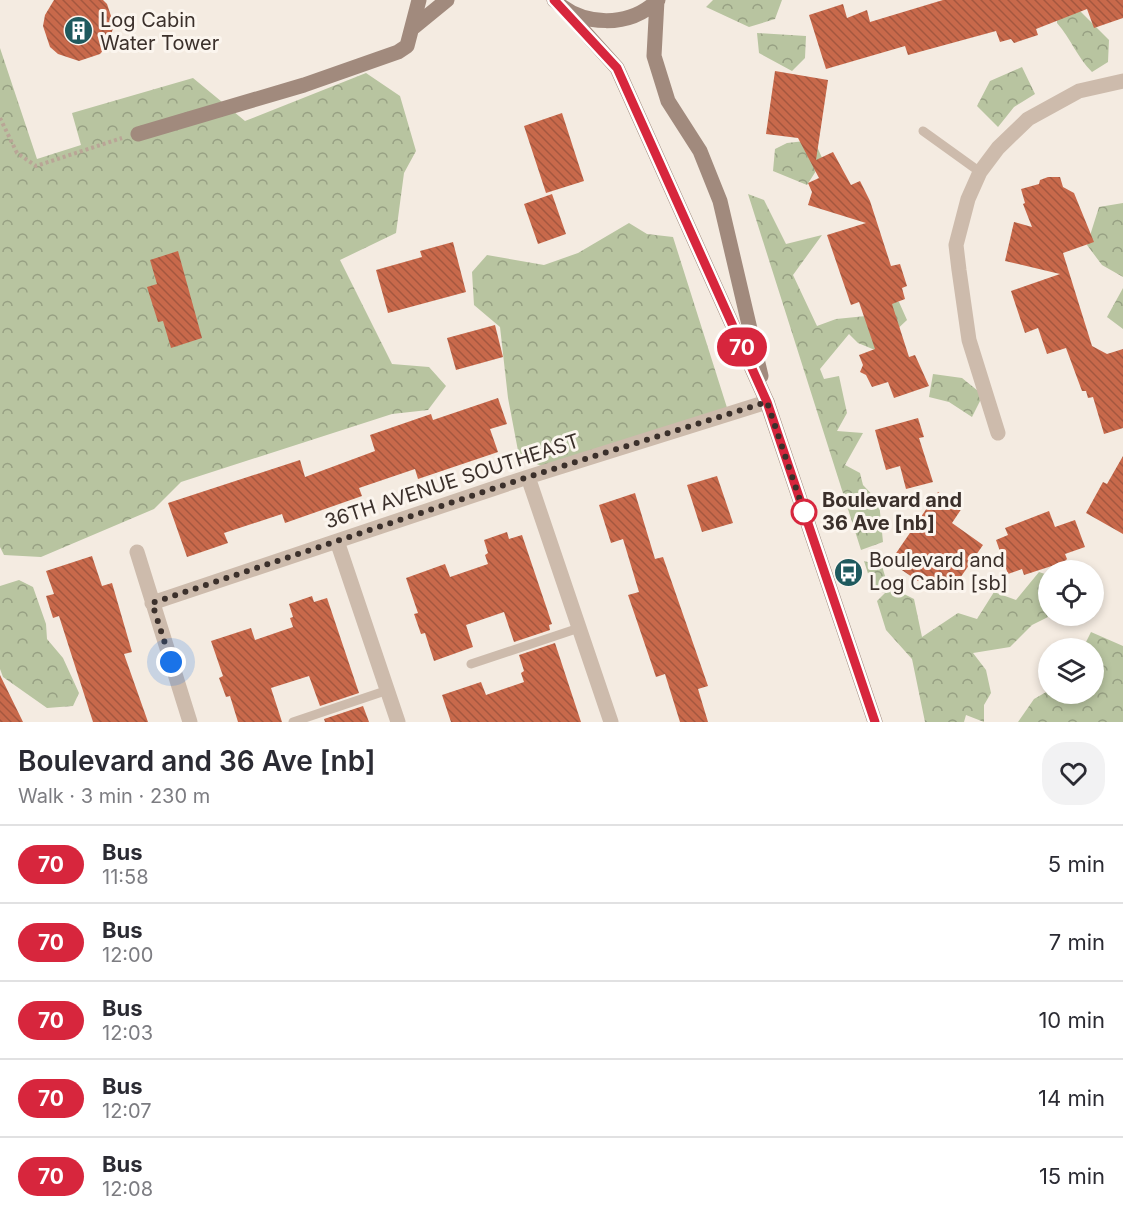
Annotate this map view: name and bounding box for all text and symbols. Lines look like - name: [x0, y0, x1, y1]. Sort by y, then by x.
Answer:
- place label: Log Cabin Water Tower: [100, 8, 220, 55]
- building icon: Log Cabin Water Tower: [63, 15, 95, 47]
- line badge: 70: [715, 328, 769, 366]
- text: 70: [729, 335, 755, 360]
- street label: 36TH AVENUE SOUTHEAST: [322, 428, 582, 534]
- place label: Boulevard and 36 Ave [nb]: [822, 488, 962, 535]
- marker: Boulevard and 36 Ave [nb]: [791, 499, 817, 525]
- place label: Boulevard and Log Cabin [sb]: [869, 548, 1008, 595]
- bus stop icon: Boulevard and Log Cabin [sb]: [832, 556, 864, 588]
- map controls: [1038, 560, 1104, 704]
- button: locate: [1038, 560, 1104, 626]
- button: layers: [1038, 638, 1104, 704]
- your location: [156, 647, 186, 677]
- button: heart: [1042, 742, 1105, 805]
- text: Boulevard and 36 Ave [nb]: [18, 744, 375, 778]
- text: Walk · 3 min · 230 m: [18, 784, 210, 808]
- text: Bus: [102, 839, 143, 865]
- text: 5 min: [1048, 851, 1105, 877]
- text: 70: [38, 852, 64, 877]
- text: 11:58: [102, 865, 149, 889]
- text: Bus: [102, 917, 143, 943]
- text: 7 min: [1049, 929, 1105, 955]
- text: 70: [38, 930, 64, 955]
- text: 12:00: [102, 943, 153, 967]
- text: Bus: [102, 995, 143, 1021]
- text: 10 min: [1038, 1007, 1105, 1033]
- text: 70: [38, 1008, 64, 1033]
- text: 12:03: [102, 1021, 153, 1045]
- text: Bus: [102, 1073, 143, 1099]
- text: 14 min: [1038, 1085, 1105, 1111]
- text: 70: [38, 1086, 64, 1111]
- text: 12:07: [102, 1099, 152, 1123]
- text: Bus: [102, 1151, 143, 1177]
- text: 15 min: [1039, 1163, 1105, 1189]
- text: 70: [38, 1164, 64, 1189]
- text: 12:08: [102, 1177, 153, 1201]

